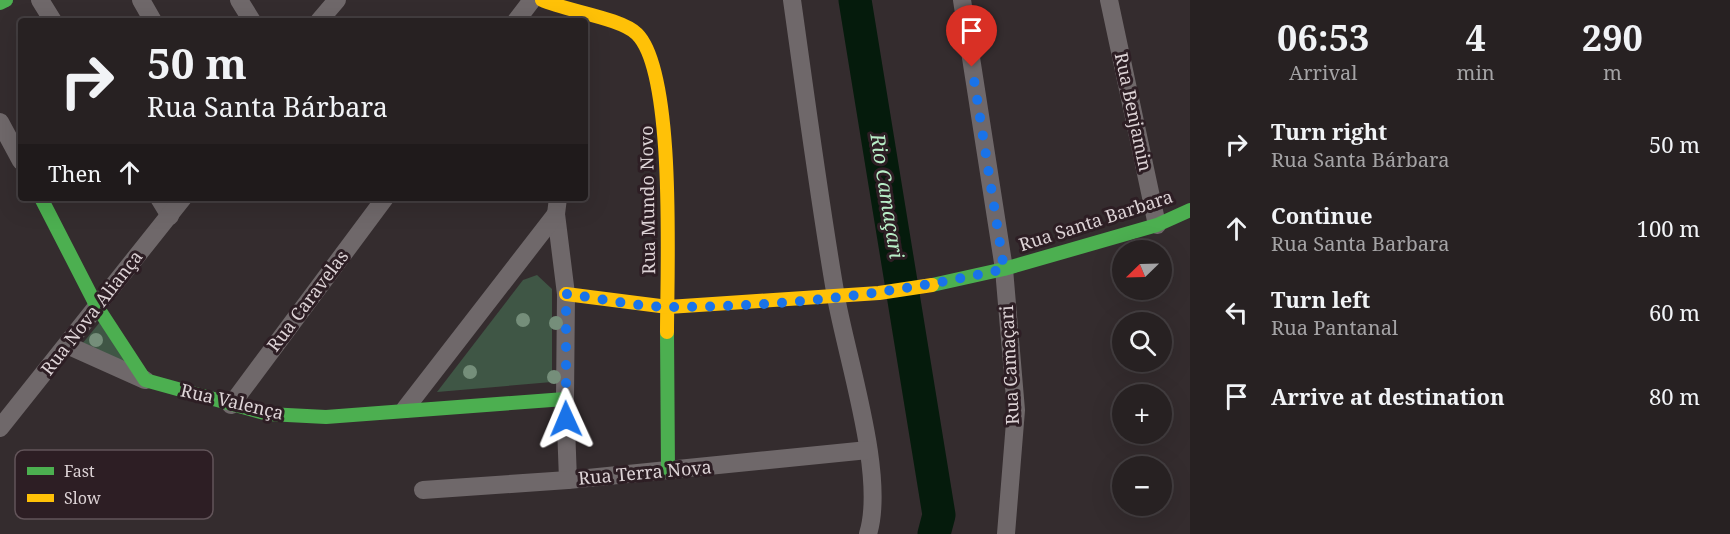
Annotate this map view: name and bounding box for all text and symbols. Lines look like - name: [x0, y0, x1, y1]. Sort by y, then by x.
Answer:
- pin: [946, 5, 997, 67]
- text: 06:53: [1277, 13, 1369, 62]
- text: 4: [1465, 13, 1486, 62]
- text: 290: [1582, 13, 1643, 62]
- icon: arrive: [955, 14, 988, 47]
- text: 50 m: [147, 34, 247, 91]
- icon: right: [48, 42, 126, 120]
- street label: Rua Benjamin: [1110, 50, 1158, 174]
- text: Arrival: [1289, 59, 1357, 86]
- text: min: [1457, 59, 1495, 86]
- text: m: [1603, 59, 1622, 86]
- text: Rua Santa Bárbara: [147, 88, 388, 125]
- text: Turn right: [1271, 116, 1387, 146]
- street label: Rua Mundo Novo: [634, 125, 660, 275]
- icon: right: [1220, 128, 1253, 161]
- text: 50 m: [1649, 129, 1700, 159]
- water label: Rio Camaçari: [864, 130, 911, 260]
- text: Rua Santa Bárbara: [1271, 146, 1449, 173]
- icon: ahead: [113, 156, 146, 189]
- text: Then: [48, 158, 101, 188]
- street label: Rua Santa Barbara: [1016, 184, 1176, 256]
- text: Continue: [1271, 200, 1373, 230]
- icon: ahead: [1220, 212, 1253, 245]
- text: 100 m: [1637, 213, 1700, 243]
- text: Rua Santa Barbara: [1271, 230, 1449, 257]
- north arrow: [1112, 240, 1172, 300]
- map controls: [1112, 240, 1172, 516]
- street label: Rua Nova Aliança: [35, 245, 148, 380]
- street label: Rua Caravelas: [261, 245, 353, 356]
- text: Turn left: [1271, 284, 1370, 314]
- icon: left: [1220, 296, 1253, 329]
- text: 60 m: [1649, 297, 1700, 327]
- street label: Rua Camaçari: [994, 304, 1024, 425]
- button: search: [1112, 312, 1172, 372]
- text: Rua Pantanal: [1271, 314, 1398, 341]
- street label: Rua Valença: [178, 378, 286, 425]
- icon: arrive: [1220, 380, 1253, 413]
- text: Arrive at destination: [1271, 381, 1505, 411]
- text: 80 m: [1649, 381, 1700, 411]
- button: +: [1112, 384, 1172, 444]
- position arrow: [534, 387, 598, 451]
- legend: [15, 450, 213, 519]
- street label: Rua Terra Nova: [577, 454, 713, 490]
- button: −: [1112, 456, 1172, 516]
- text: Fast: [64, 460, 95, 482]
- text: Slow: [64, 487, 101, 509]

